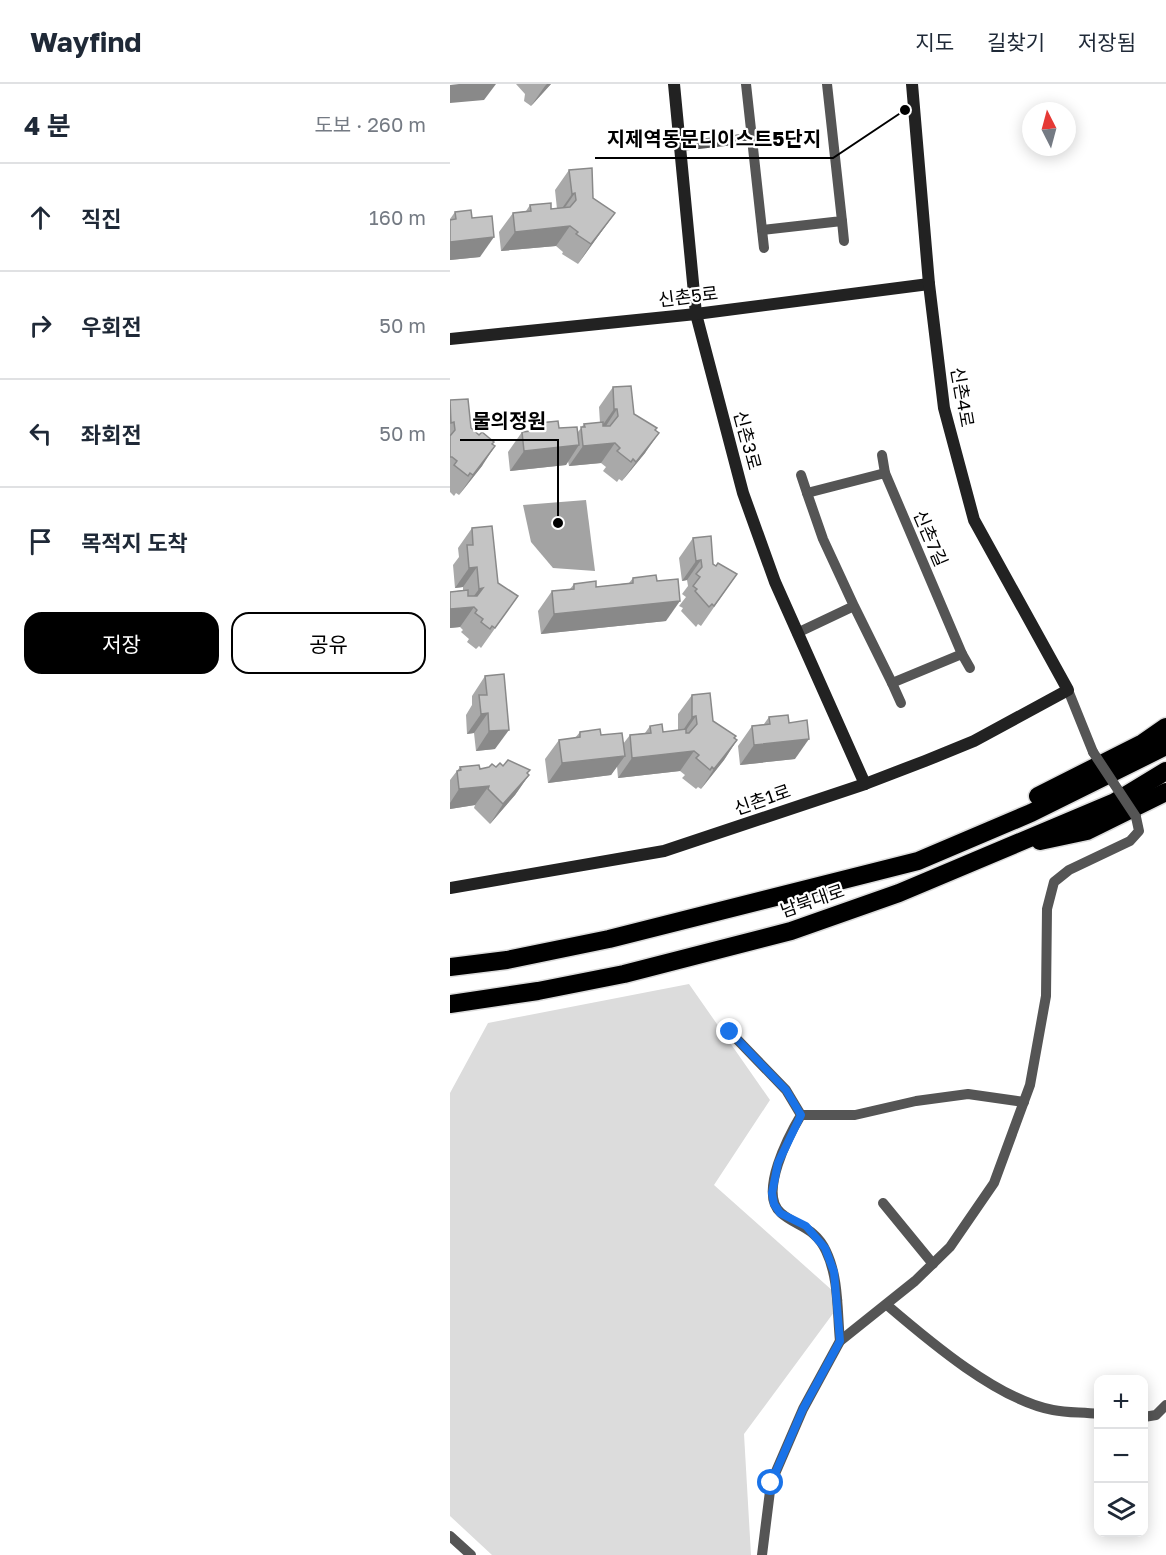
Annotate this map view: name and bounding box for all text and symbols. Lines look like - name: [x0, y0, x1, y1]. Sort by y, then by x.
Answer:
- text: Wayfind: [30, 25, 142, 58]
- text: 지도: [915, 29, 954, 55]
- text: 길찾기: [987, 29, 1045, 55]
- text: 저장됨: [1078, 29, 1136, 55]
- north arrow: [1022, 102, 1076, 156]
- text: 4 분: [24, 110, 71, 141]
- text: 도보 · 260 m: [314, 112, 426, 136]
- callout: 지제역동문디이스트5단지: [595, 120, 833, 158]
- text: 지제역동문디이스트5단지: [607, 126, 821, 150]
- icon: ahead: [24, 201, 57, 234]
- text: 직진: [81, 205, 121, 232]
- text: 160 m: [369, 205, 426, 229]
- street label: 신촌5로: [657, 281, 719, 311]
- icon: right: [24, 309, 57, 342]
- text: 우회전: [81, 313, 142, 340]
- text: 50 m: [379, 313, 426, 337]
- street label: 신촌4로: [947, 365, 979, 429]
- callout: 물의정원: [460, 402, 558, 440]
- text: 물의정원: [472, 408, 546, 432]
- street label: 신촌3로: [730, 408, 766, 472]
- icon: left: [24, 417, 57, 450]
- text: 좌회전: [81, 421, 142, 448]
- text: 50 m: [379, 421, 426, 445]
- street label: 신촌7길: [909, 506, 953, 570]
- icon: arrive: [24, 525, 57, 558]
- text: 목적지 도착: [81, 529, 188, 556]
- button: 저장: [24, 612, 219, 674]
- button: 공유: [231, 612, 426, 674]
- street label: 신촌1로: [731, 779, 793, 819]
- street label: 남북대로: [777, 879, 847, 921]
- route end: [716, 1018, 742, 1044]
- map controls: [1094, 1375, 1148, 1537]
- button: +: [1094, 1375, 1148, 1429]
- button: −: [1094, 1429, 1148, 1483]
- route start: [757, 1469, 783, 1495]
- button: layers: [1094, 1483, 1148, 1537]

